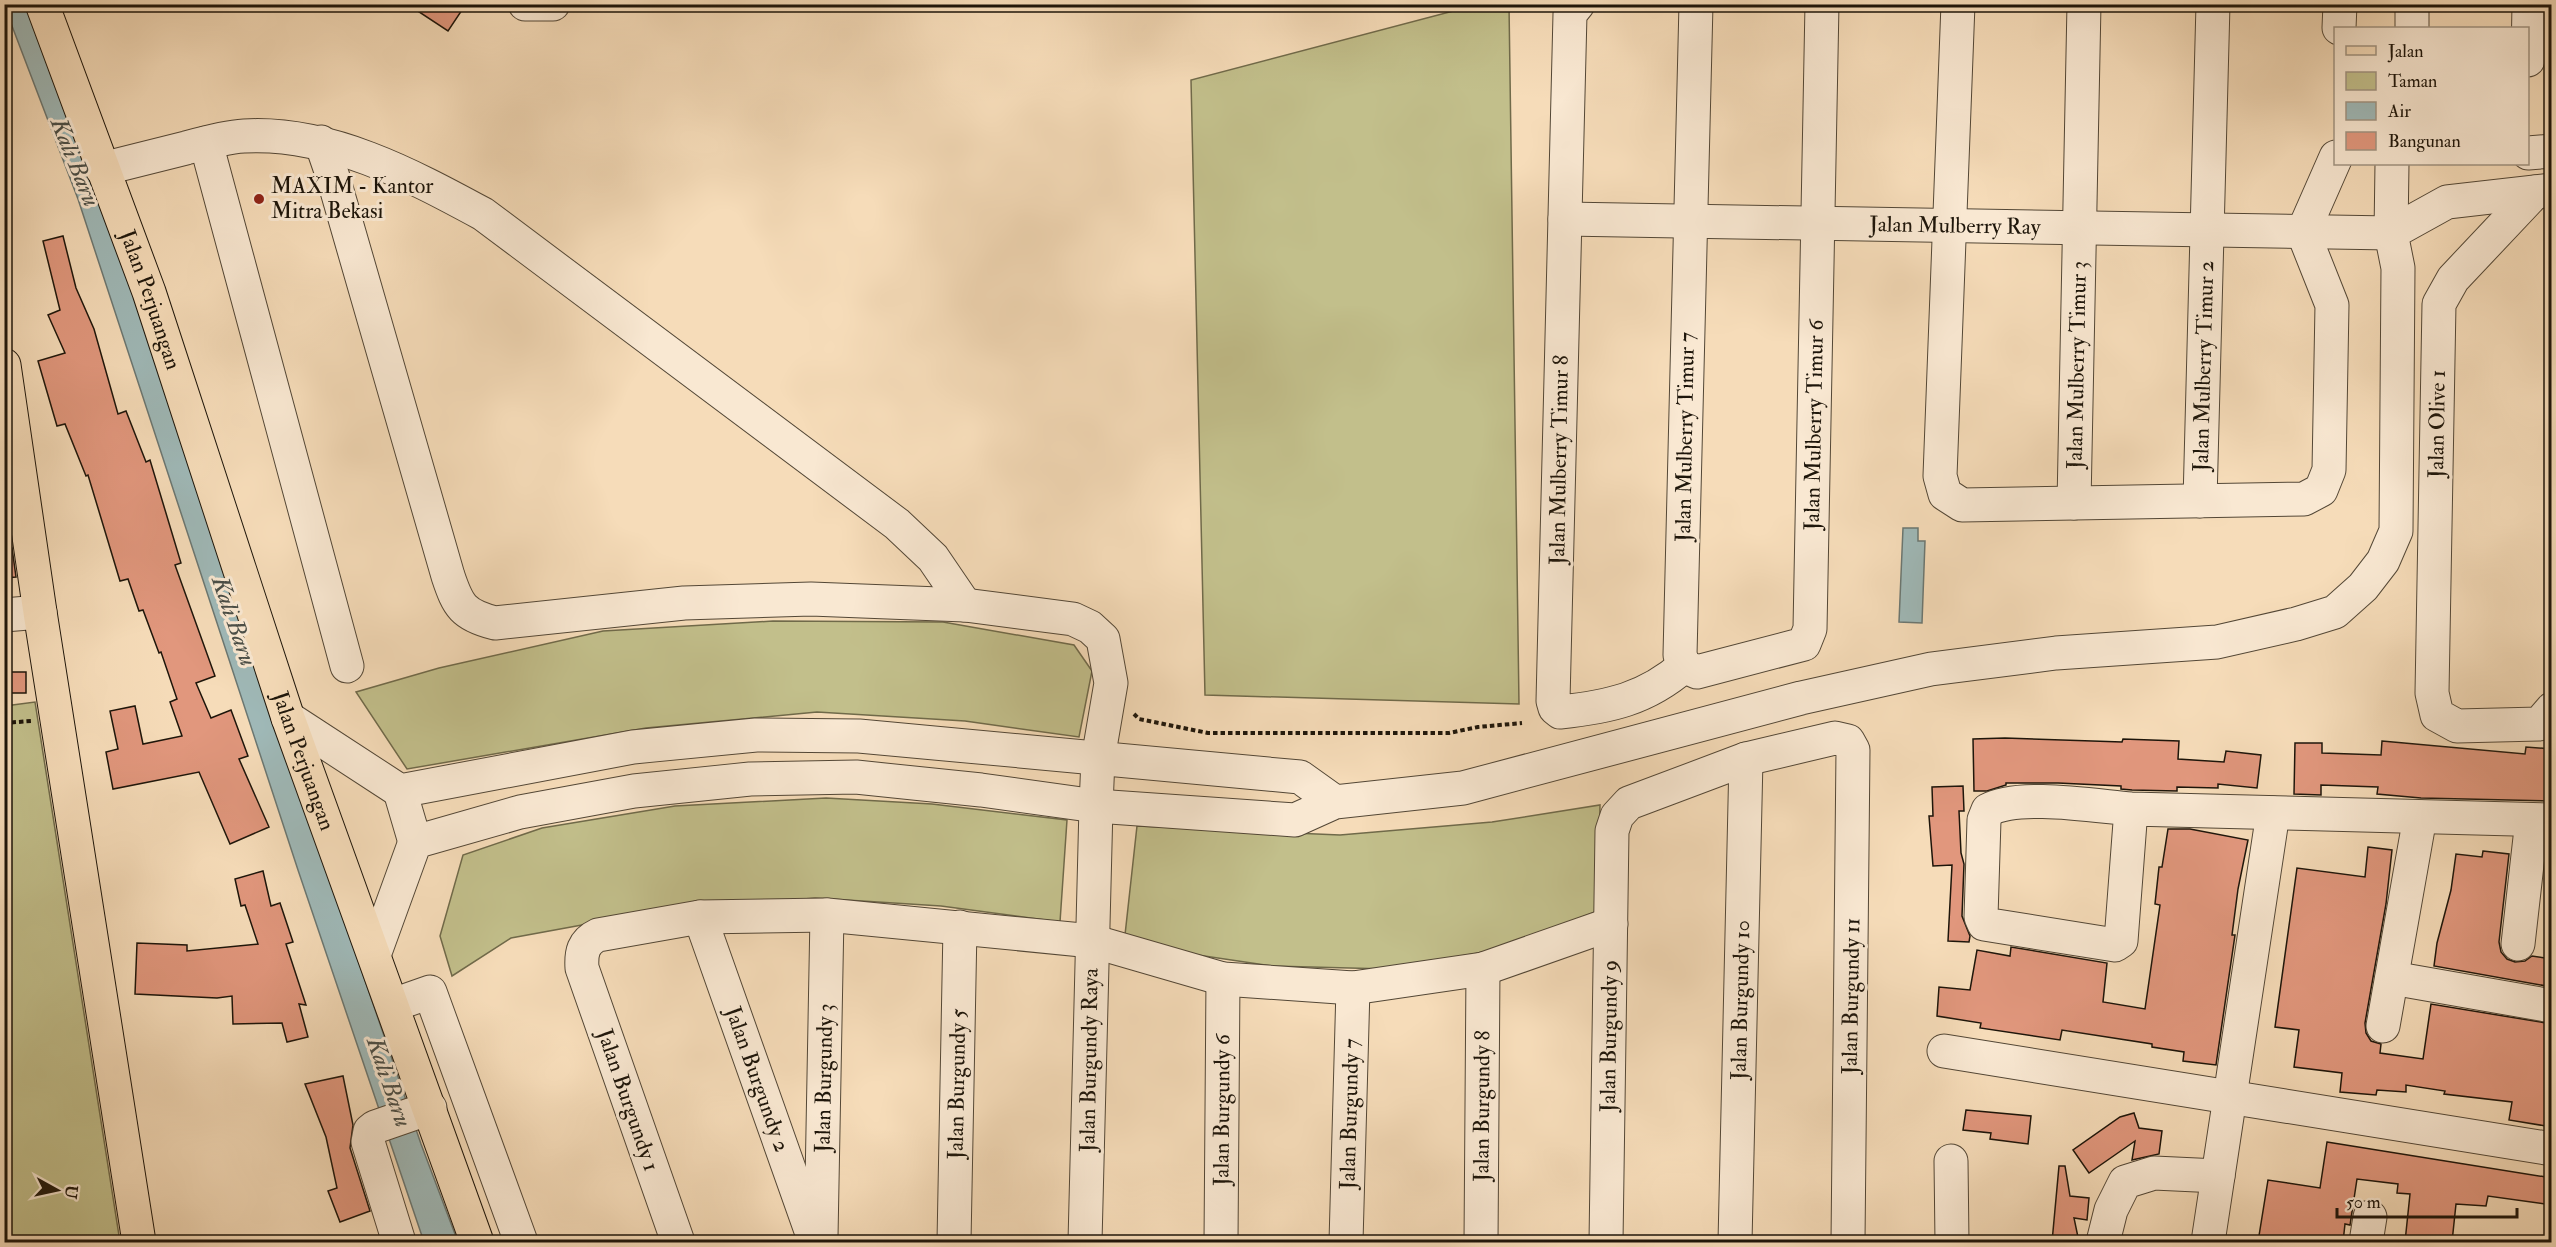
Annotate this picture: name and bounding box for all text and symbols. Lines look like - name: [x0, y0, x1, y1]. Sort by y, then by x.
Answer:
- legend: [2334, 27, 2529, 165]
- text: Jalan: [2387, 40, 2424, 63]
- text: Taman: [2388, 70, 2437, 93]
- text: Air: [2387, 100, 2411, 123]
- water label: Kali Baru: [43, 112, 107, 211]
- text: Bangunan: [2388, 130, 2461, 153]
- place label: MAXIM - Kantor Mitra Bekasi: [271, 172, 434, 225]
- marker: MAXIM - Kantor Mitra Bekasi: [252, 192, 266, 206]
- street label: Jalan Mulberry Ray: [1868, 210, 2041, 241]
- street label: Jalan Perjuangan: [113, 225, 187, 373]
- street label: Jalan Mulberry Timur 2: [2187, 260, 2220, 473]
- street label: Jalan Mulberry Timur 3: [2061, 261, 2093, 470]
- street label: Jalan Mulberry Timur 6: [1798, 317, 1830, 532]
- street label: Jalan Mulberry Timur 7: [1669, 332, 1701, 543]
- street label: Jalan Mulberry Timur 8: [1543, 355, 1575, 566]
- street label: Jalan Olive 1: [2422, 370, 2452, 479]
- water label: Kali Baru: [204, 571, 264, 670]
- street label: Jalan Perjuangan: [266, 687, 341, 834]
- street label: Jalan Burgundy 11: [1836, 917, 1866, 1076]
- street label: Jalan Burgundy 10: [1725, 920, 1756, 1081]
- street label: Jalan Burgundy 9: [1594, 960, 1624, 1113]
- street label: Jalan Burgundy Raya: [1073, 967, 1105, 1153]
- street label: Jalan Burgundy 2: [718, 1002, 796, 1156]
- street label: Jalan Burgundy 3: [809, 1003, 839, 1154]
- street label: Jalan Burgundy 5: [942, 1008, 972, 1161]
- street label: Jalan Burgundy 1: [590, 1024, 665, 1175]
- street label: Jalan Burgundy 8: [1467, 1030, 1497, 1183]
- water label: Kali Baru: [359, 1032, 419, 1131]
- street label: Jalan Burgundy 6: [1207, 1032, 1237, 1187]
- street label: Jalan Burgundy 7: [1333, 1038, 1366, 1191]
- north arrow: [27, 1160, 87, 1220]
- scale bar: [2337, 1181, 2517, 1219]
- text: U: [60, 1184, 82, 1201]
- text: 50 m: [2346, 1191, 2381, 1214]

